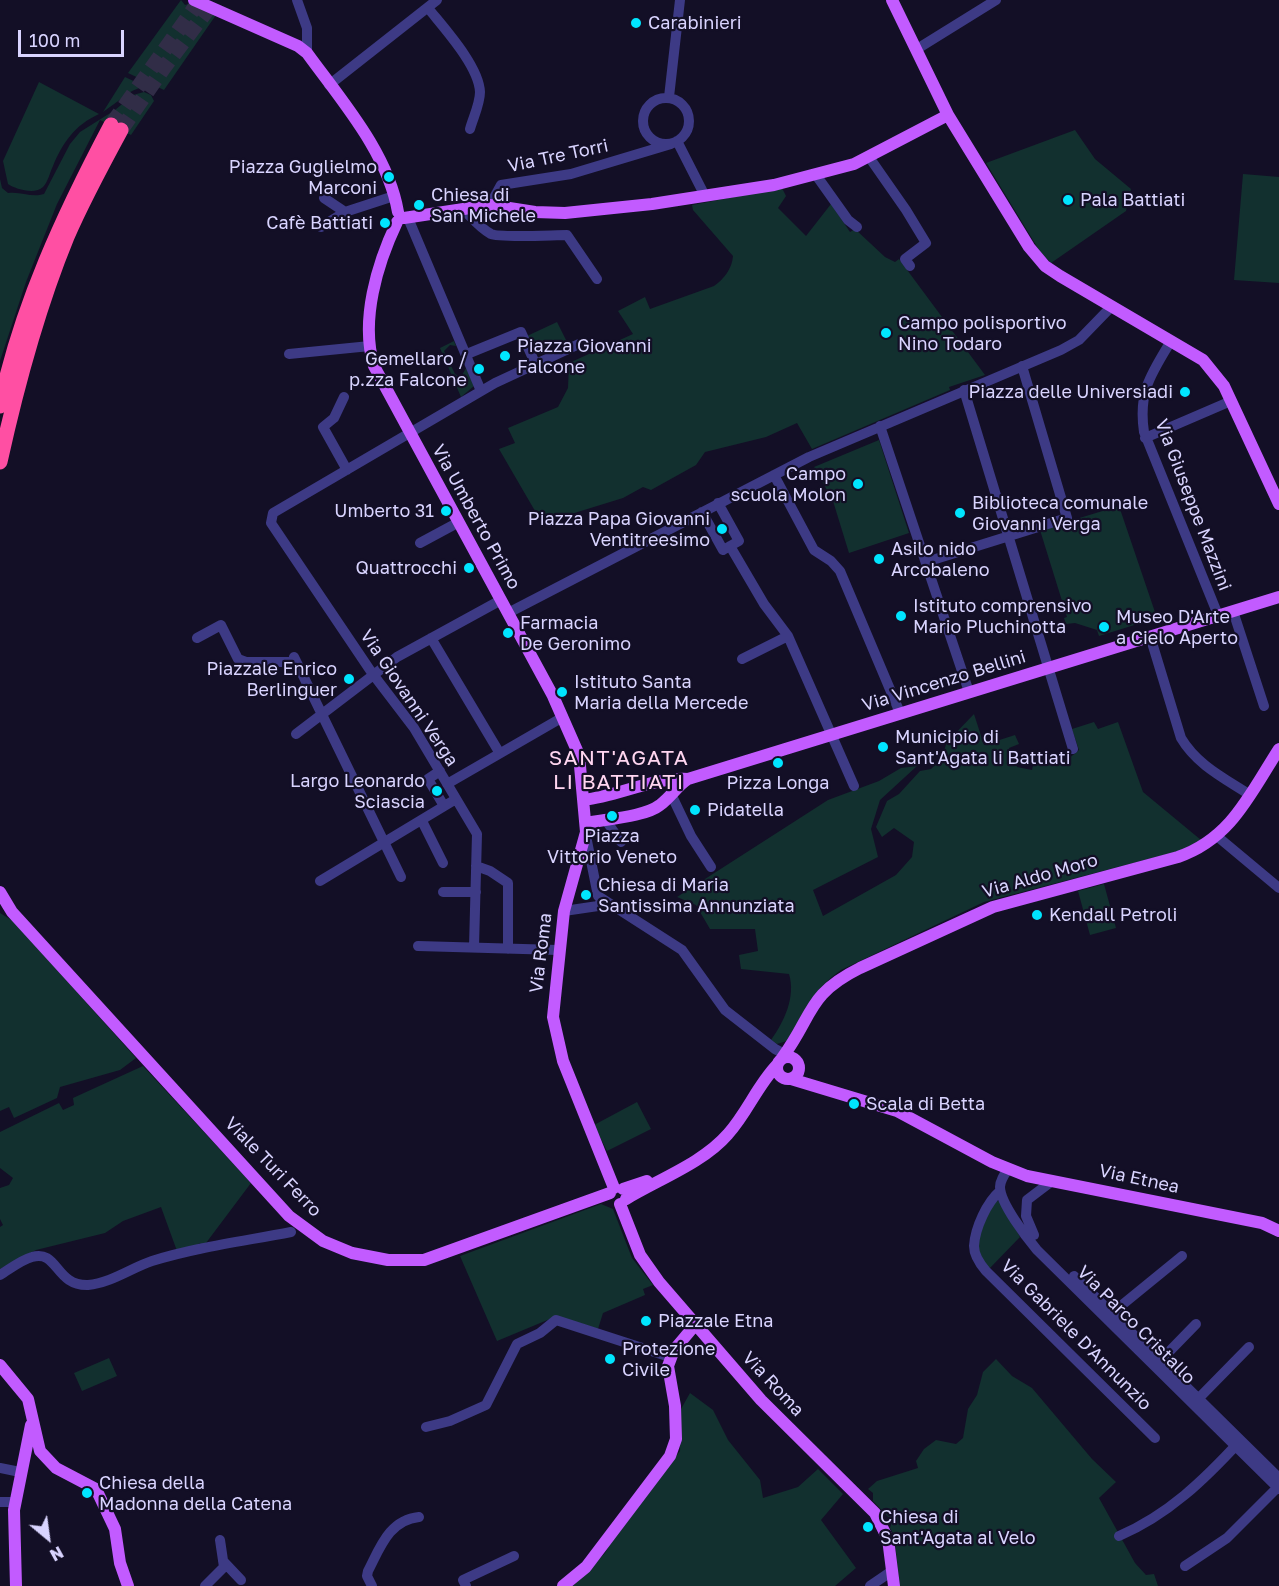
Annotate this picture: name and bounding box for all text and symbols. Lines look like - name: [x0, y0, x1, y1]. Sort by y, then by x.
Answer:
- place label: Carabinieri: [648, 12, 741, 34]
- marker: Carabinieri: [629, 16, 643, 30]
- scale bar: [21, 18, 128, 56]
- text: 100 m: [29, 29, 80, 51]
- street label: Via Tre Torri: [506, 135, 610, 177]
- place label: Piazza Guglielmo Marconi: [229, 156, 377, 198]
- marker: Piazza Guglielmo Marconi: [382, 170, 396, 184]
- place label: Chiesa di San Michele: [431, 184, 536, 226]
- place label: Pala Battiati: [1080, 189, 1185, 211]
- marker: Pala Battiati: [1061, 193, 1075, 207]
- marker: Chiesa di San Michele: [412, 198, 426, 212]
- place label: Cafè Battiati: [266, 212, 373, 234]
- marker: Cafè Battiati: [378, 216, 392, 230]
- place label: Campo polisportivo Nino Todaro: [898, 312, 1066, 354]
- marker: Campo polisportivo Nino Todaro: [879, 326, 893, 340]
- place label: Piazza Giovanni Falcone: [517, 335, 652, 378]
- place label: Gemellaro / p.zza Falcone: [349, 348, 467, 391]
- marker: Piazza Giovanni Falcone: [498, 349, 512, 363]
- marker: Gemellaro / p.zza Falcone: [472, 362, 486, 376]
- place label: Piazza delle Universiadi: [969, 381, 1173, 403]
- marker: Piazza delle Universiadi: [1178, 385, 1192, 399]
- street label: Via Giuseppe Mazzini: [1150, 416, 1236, 594]
- street label: Via Umberto Primo: [427, 441, 525, 593]
- place label: Campo scuola Molon: [731, 463, 846, 506]
- marker: Campo scuola Molon: [851, 477, 865, 491]
- place label: Biblioteca comunale Giovanni Verga: [972, 492, 1148, 534]
- place label: Umberto 31: [334, 500, 434, 522]
- marker: Umberto 31: [439, 504, 453, 518]
- marker: Biblioteca comunale Giovanni Verga: [953, 506, 967, 520]
- place label: Piazza Papa Giovanni Ventitreesimo: [528, 508, 710, 550]
- marker: Piazza Papa Giovanni Ventitreesimo: [715, 522, 729, 536]
- place label: Asilo nido Arcobaleno: [891, 538, 990, 580]
- marker: Asilo nido Arcobaleno: [872, 552, 886, 566]
- place label: Quattrocchi: [355, 557, 457, 579]
- marker: Quattrocchi: [462, 561, 476, 575]
- place label: Istituto comprensivo Mario Pluchinotta: [913, 595, 1092, 638]
- place label: Museo D'Arte a Cielo Aperto: [1116, 606, 1238, 648]
- marker: Istituto comprensivo Mario Pluchinotta: [894, 609, 908, 623]
- place label: Farmacia De Geronimo: [520, 612, 631, 654]
- marker: Museo D'Arte a Cielo Aperto: [1097, 620, 1111, 634]
- street label: Via Giovanni Verga: [355, 626, 463, 770]
- marker: Farmacia De Geronimo: [501, 626, 515, 640]
- street label: Via Vincenzo Bellini: [860, 646, 1028, 716]
- place label: Piazzale Enrico Berlinguer: [206, 658, 337, 700]
- place label: Istituto Santa Maria della Mercede: [574, 671, 748, 714]
- marker: Piazzale Enrico Berlinguer: [342, 672, 356, 686]
- marker: Istituto Santa Maria della Mercede: [555, 685, 569, 699]
- place label: Municipio di Sant'Agata li Battiati: [895, 726, 1070, 768]
- marker: Municipio di Sant'Agata li Battiati: [876, 740, 890, 754]
- district label: SANT'AGATA LI BATTIATI: [549, 745, 689, 795]
- marker: Pizza Longa: [771, 756, 785, 770]
- place label: Largo Leonardo Sciascia: [290, 770, 425, 812]
- place label: Pizza Longa: [726, 772, 830, 794]
- marker: Largo Leonardo Sciascia: [430, 784, 444, 798]
- place label: Pidatella: [707, 799, 784, 821]
- marker: Pidatella: [688, 803, 702, 817]
- marker: Piazza Vittorio Veneto: [605, 809, 619, 823]
- place label: Piazza Vittorio Veneto: [547, 825, 677, 868]
- street label: Via Aldo Moro: [980, 849, 1100, 903]
- place label: Chiesa di Maria Santissima Annunziata: [598, 874, 795, 916]
- marker: Chiesa di Maria Santissima Annunziata: [579, 888, 593, 902]
- place label: Kendall Petroli: [1049, 904, 1177, 926]
- marker: Kendall Petroli: [1030, 908, 1044, 922]
- street label: Via Roma: [525, 912, 557, 994]
- place label: Scala di Betta: [866, 1093, 985, 1115]
- marker: Scala di Betta: [847, 1097, 861, 1111]
- street label: Viale Turi Ferro: [220, 1113, 326, 1221]
- street label: Via Etnea: [1097, 1160, 1181, 1198]
- street label: Via Gabriele D'Annunzio: [996, 1255, 1156, 1415]
- street label: Via Parco Cristallo: [1072, 1261, 1200, 1389]
- place label: Piazzale Etna: [658, 1310, 773, 1332]
- marker: Piazzale Etna: [639, 1314, 653, 1328]
- place label: Protezione Civile: [622, 1338, 715, 1380]
- street label: Via Roma: [738, 1347, 808, 1421]
- marker: Protezione Civile: [603, 1352, 617, 1366]
- place label: Chiesa della Madonna della Catena: [99, 1472, 292, 1514]
- marker: Chiesa della Madonna della Catena: [80, 1486, 94, 1500]
- place label: Chiesa di Sant'Agata al Velo: [880, 1506, 1036, 1549]
- north arrow: [18, 1508, 78, 1568]
- marker: Chiesa di Sant'Agata al Velo: [861, 1520, 875, 1534]
- text: N: [47, 1542, 67, 1565]

